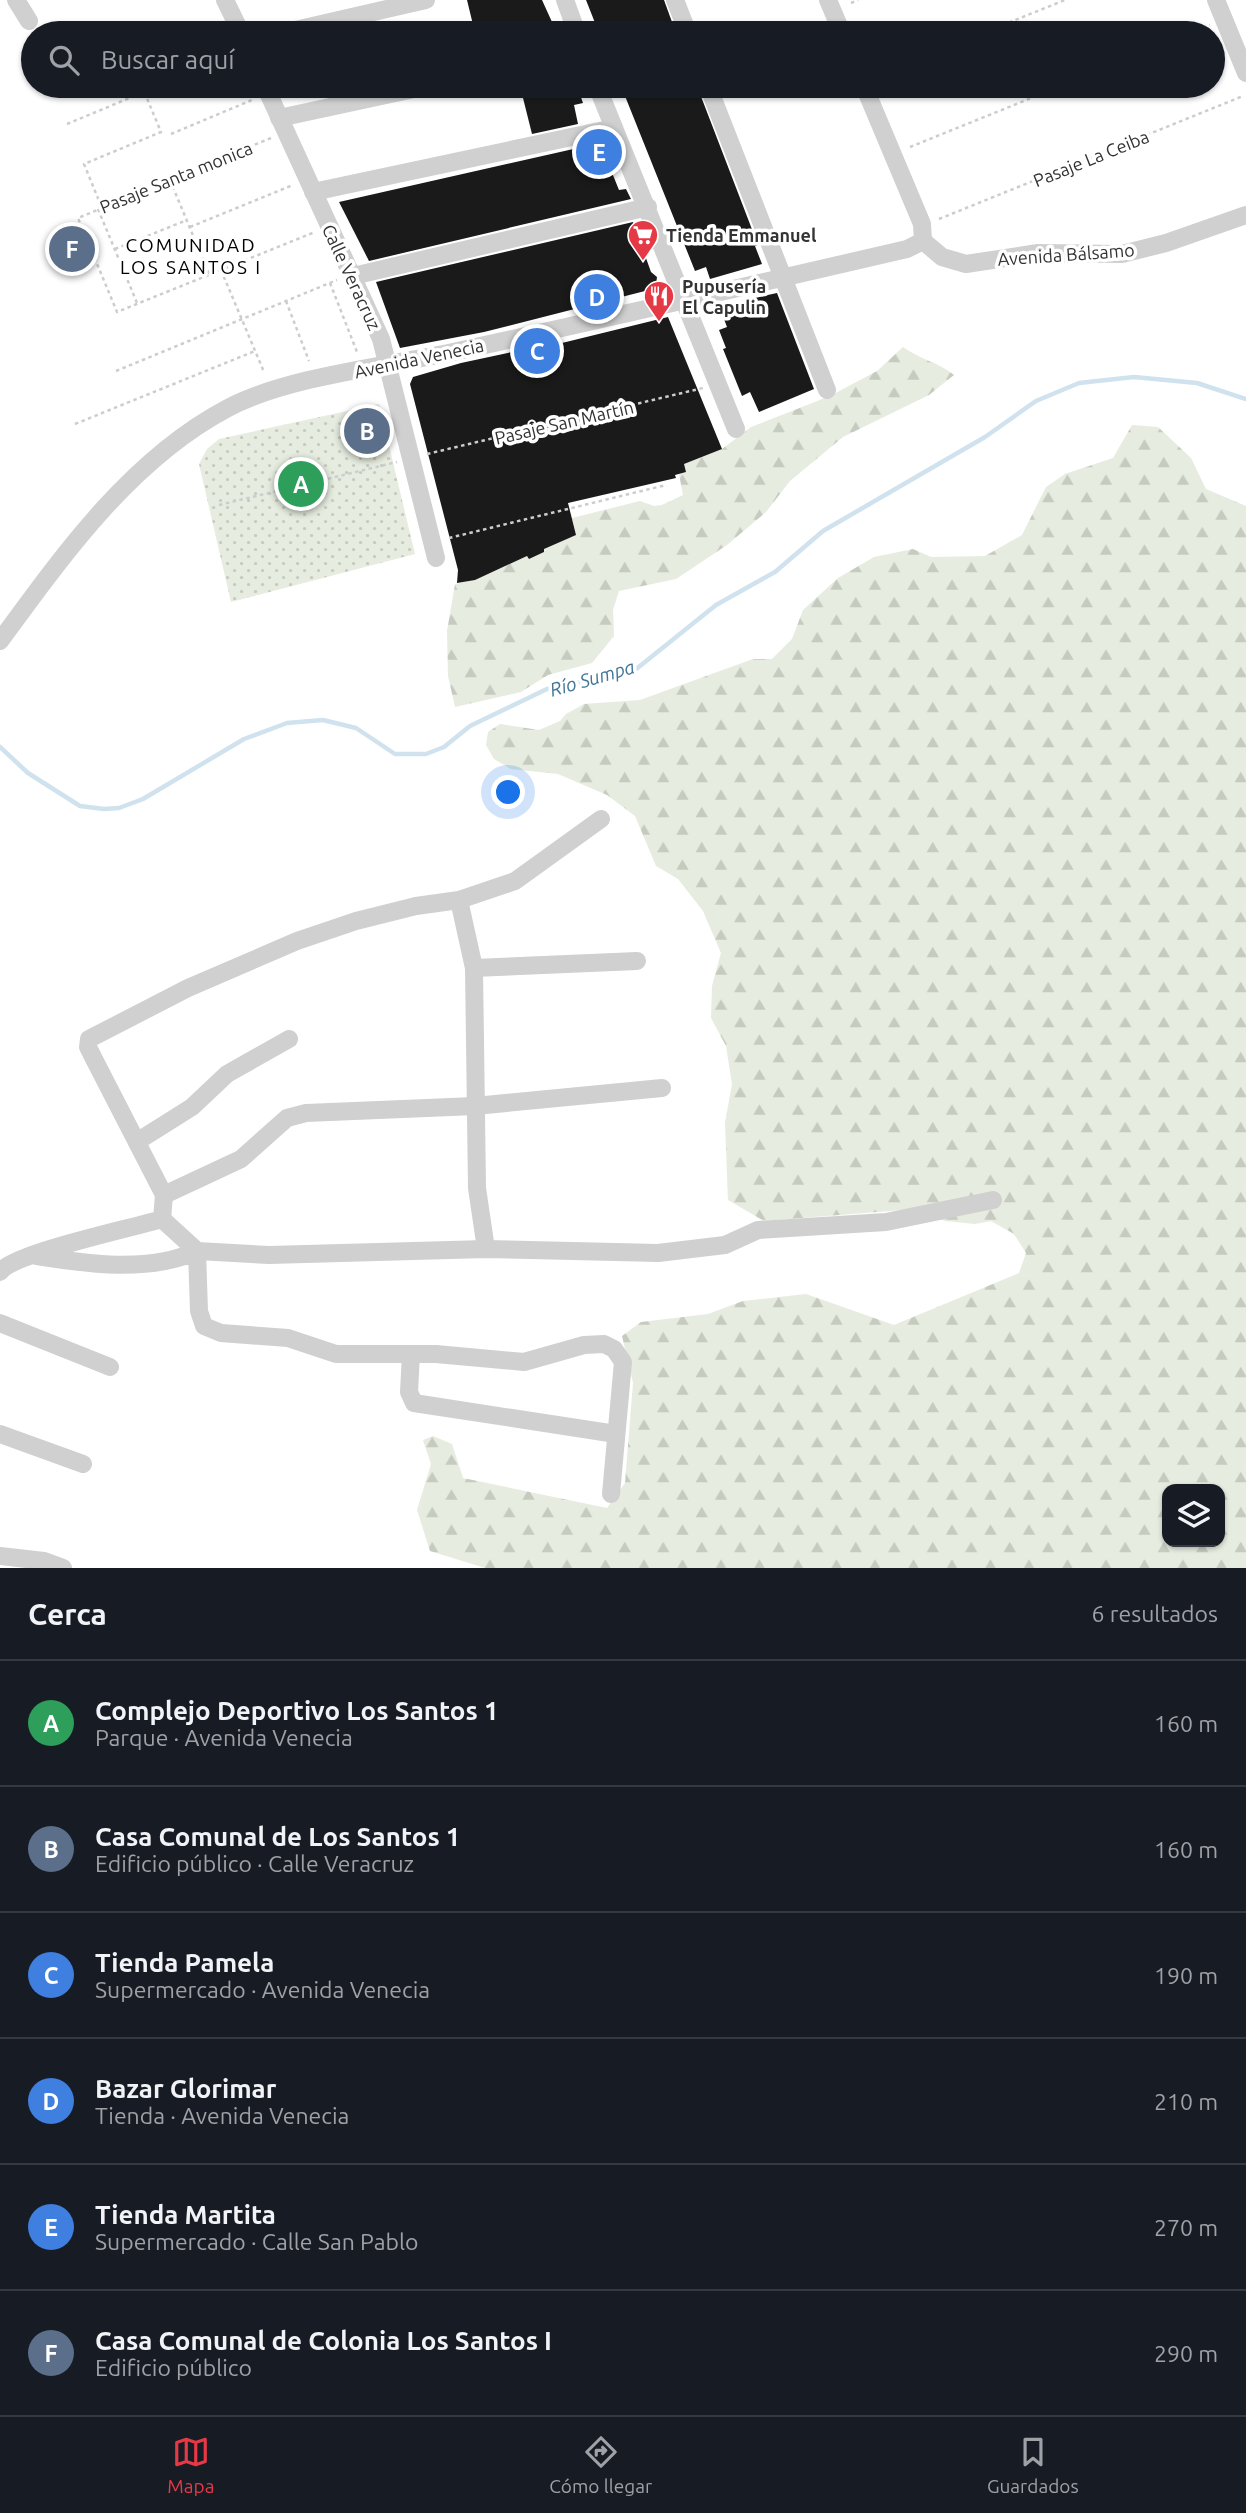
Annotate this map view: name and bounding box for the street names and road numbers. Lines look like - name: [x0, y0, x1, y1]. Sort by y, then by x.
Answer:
- street label: Pasaje La Ceiba: [1030, 126, 1152, 190]
- street label: Pasaje Santa monica: [97, 137, 255, 217]
- street label: Calle Veracruz: [319, 221, 385, 333]
- street label: Avenida Bálsamo: [997, 239, 1135, 269]
- street label: Avenida Venecia: [353, 335, 485, 381]
- street label: Pasaje San Martín: [493, 396, 635, 448]

